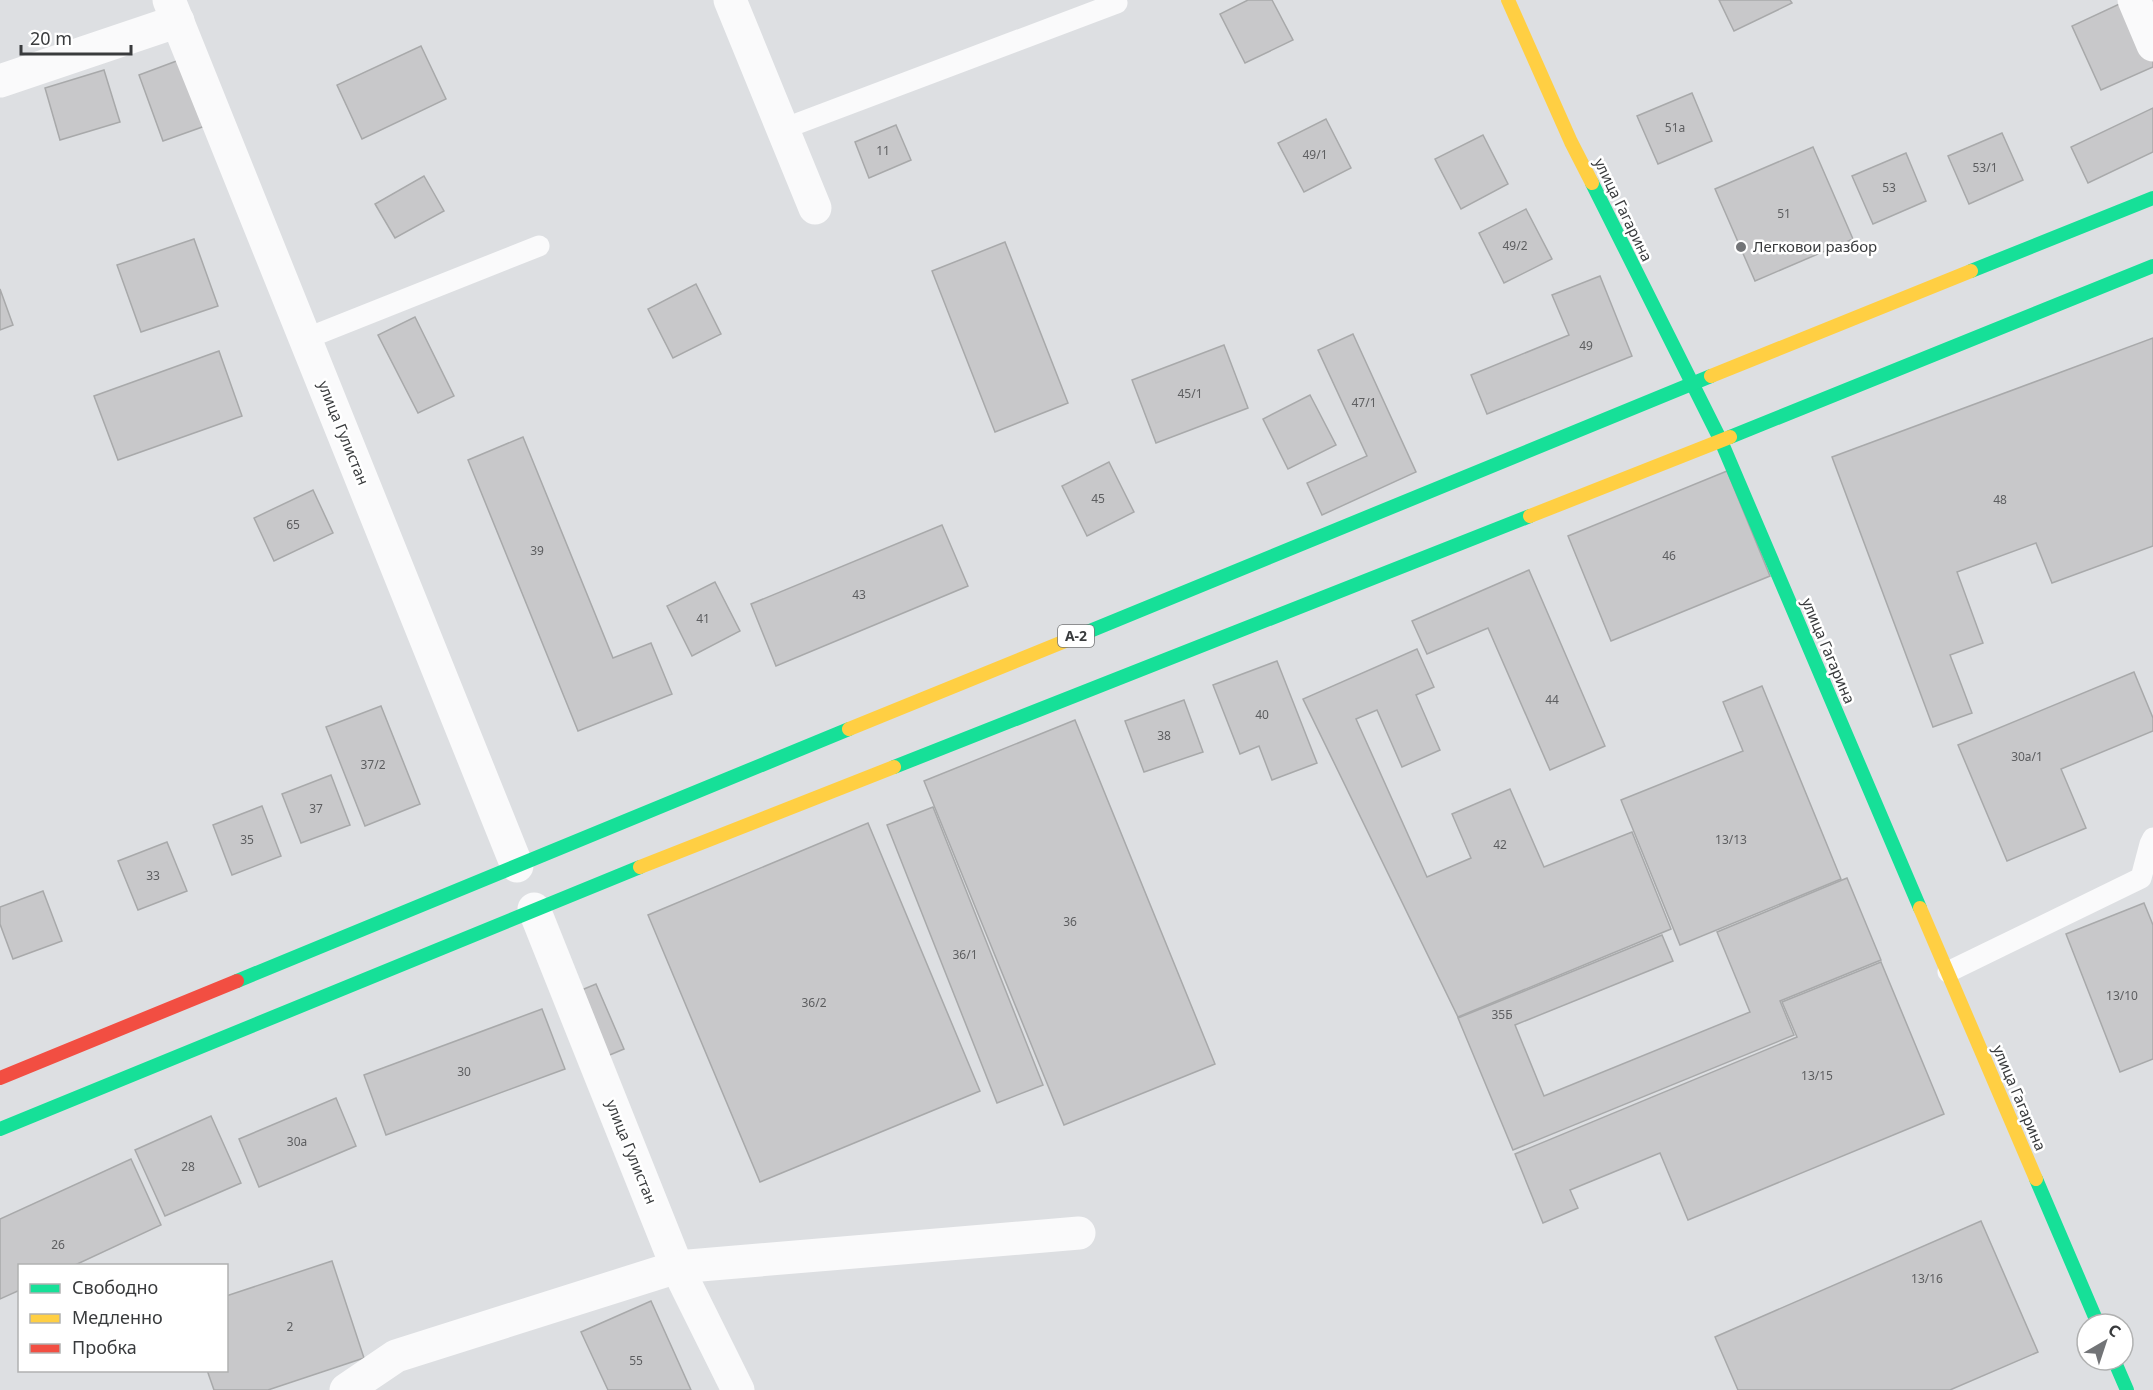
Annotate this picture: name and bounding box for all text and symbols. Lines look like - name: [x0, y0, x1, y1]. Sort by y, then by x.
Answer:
- scale bar: [21, 18, 130, 56]
- text: 20 m: [30, 26, 72, 50]
- house number: 51a: [1665, 119, 1685, 136]
- house number: 11: [876, 142, 890, 159]
- house number: 49/1: [1302, 146, 1328, 163]
- street label: улица Гагарина: [1590, 155, 1658, 265]
- house number: 53/1: [1972, 159, 1998, 176]
- house number: 53: [1882, 179, 1896, 196]
- house number: 51: [1777, 205, 1791, 222]
- place label: Легковои разбор: [1753, 236, 1877, 256]
- house number: 49/2: [1502, 237, 1528, 254]
- marker: Легковои разбор: [1734, 240, 1748, 254]
- house number: 49: [1579, 337, 1593, 354]
- street label: улица Гулистан: [314, 378, 374, 488]
- house number: 45/1: [1177, 385, 1203, 402]
- house number: 47/1: [1351, 394, 1377, 411]
- house number: 45: [1091, 490, 1105, 507]
- house number: 48: [1993, 491, 2007, 508]
- house number: 65: [286, 516, 300, 533]
- house number: 39: [530, 542, 544, 559]
- house number: 46: [1662, 547, 1676, 564]
- house number: 43: [852, 586, 866, 603]
- street label: улица Гагарина: [1798, 595, 1860, 706]
- house number: 41: [696, 610, 710, 627]
- road number: A-2: [1058, 625, 1094, 647]
- house number: 44: [1545, 691, 1559, 708]
- house number: 40: [1255, 706, 1269, 723]
- house number: 38: [1157, 727, 1171, 744]
- house number: 30а/1: [2011, 748, 2043, 765]
- house number: 37/2: [360, 756, 386, 773]
- house number: 37: [309, 800, 323, 817]
- house number: 35: [240, 831, 254, 848]
- house number: 13/13: [1715, 831, 1747, 848]
- house number: 42: [1493, 836, 1507, 853]
- house number: 33: [146, 867, 160, 884]
- house number: 36: [1063, 913, 1077, 930]
- house number: 36/1: [952, 946, 978, 963]
- house number: 13/10: [2106, 987, 2138, 1004]
- house number: 36/2: [801, 994, 827, 1011]
- house number: 35Б: [1491, 1006, 1513, 1023]
- street label: улица Гагарина: [1989, 1042, 2051, 1153]
- house number: 30: [457, 1063, 471, 1080]
- house number: 13/15: [1801, 1067, 1833, 1084]
- street label: улица Гулистан: [602, 1097, 662, 1207]
- house number: 30а: [287, 1133, 307, 1150]
- house number: 28: [181, 1158, 195, 1175]
- house number: 26: [51, 1236, 65, 1253]
- legend: [18, 1264, 228, 1372]
- house number: 13/16: [1911, 1270, 1943, 1287]
- text: Свободно: [72, 1275, 158, 1299]
- text: Медленно: [72, 1305, 163, 1329]
- north arrow: [2075, 1312, 2135, 1372]
- house number: 2: [287, 1318, 294, 1335]
- text: С: [2104, 1319, 2125, 1342]
- text: Пробка: [72, 1335, 137, 1359]
- house number: 55: [629, 1352, 643, 1369]

